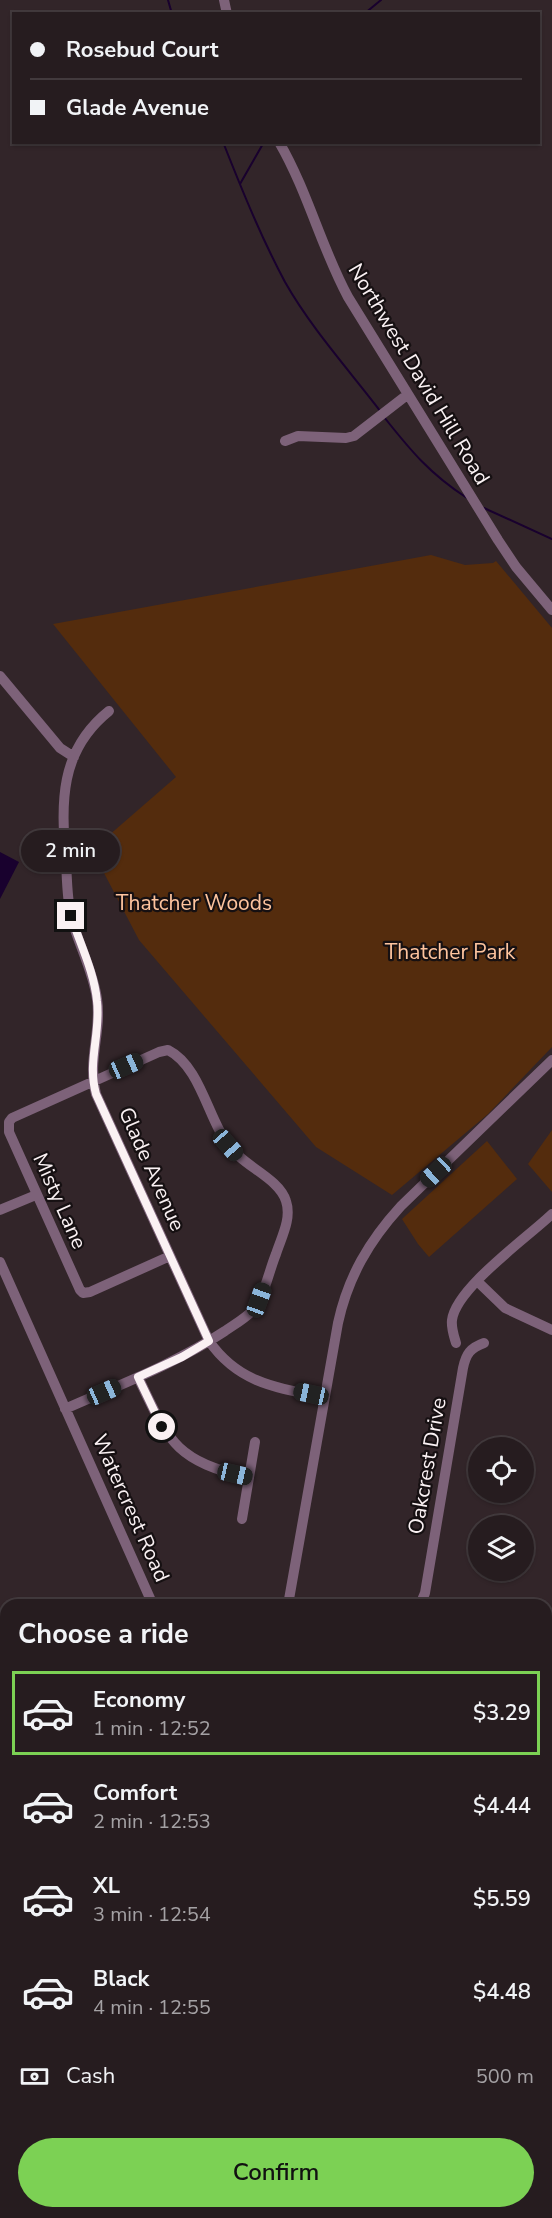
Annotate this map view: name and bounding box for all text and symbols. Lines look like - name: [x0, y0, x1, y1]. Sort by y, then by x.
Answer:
- text: Rosebud Court: [66, 35, 218, 65]
- text: Glade Avenue: [66, 93, 209, 123]
- street label: Northwest David Hill Road: [342, 258, 496, 490]
- callout: 2 min: [22, 829, 121, 871]
- text: 2 min: [45, 837, 96, 864]
- park label: Thatcher Woods: [116, 889, 272, 917]
- route end: [57, 902, 84, 929]
- park label: Thatcher Park: [385, 938, 516, 966]
- car: [106, 1050, 146, 1082]
- street label: Glade Avenue: [112, 1103, 192, 1235]
- car: [209, 1126, 247, 1164]
- street label: Misty Lane: [26, 1149, 94, 1253]
- car: [417, 1153, 455, 1191]
- car: [244, 1280, 274, 1320]
- car: [84, 1376, 124, 1408]
- car: [292, 1381, 330, 1407]
- street label: Oakcrest Drive: [401, 1395, 453, 1537]
- route start: [148, 1413, 175, 1440]
- street label: Watercrest Road: [86, 1430, 176, 1586]
- map controls: [468, 1437, 534, 1581]
- button: locate: [468, 1437, 534, 1503]
- car: [215, 1461, 255, 1487]
- button: layers: [468, 1515, 534, 1581]
- text: Choose a ride: [18, 1616, 189, 1653]
- text: Economy: [93, 1685, 185, 1715]
- icon: car: [21, 1686, 75, 1740]
- text: $3.29: [473, 1698, 531, 1728]
- text: 1 min · 12:52: [93, 1715, 211, 1742]
- text: Comfort: [93, 1778, 177, 1808]
- icon: car: [21, 1779, 75, 1833]
- text: $4.44: [473, 1791, 531, 1821]
- text: 2 min · 12:53: [93, 1808, 211, 1835]
- text: XL: [93, 1871, 120, 1901]
- icon: car: [21, 1872, 75, 1926]
- text: $5.59: [473, 1884, 531, 1914]
- text: 3 min · 12:54: [93, 1901, 211, 1928]
- text: Black: [93, 1964, 149, 1994]
- icon: car: [21, 1965, 75, 2019]
- text: $4.48: [473, 1977, 531, 2007]
- text: 4 min · 12:55: [93, 1994, 211, 2021]
- icon: cash: [18, 2060, 51, 2093]
- text: Cash: [66, 2061, 115, 2091]
- text: 500 m: [476, 2063, 534, 2090]
- button: Confirm: [18, 2138, 534, 2207]

